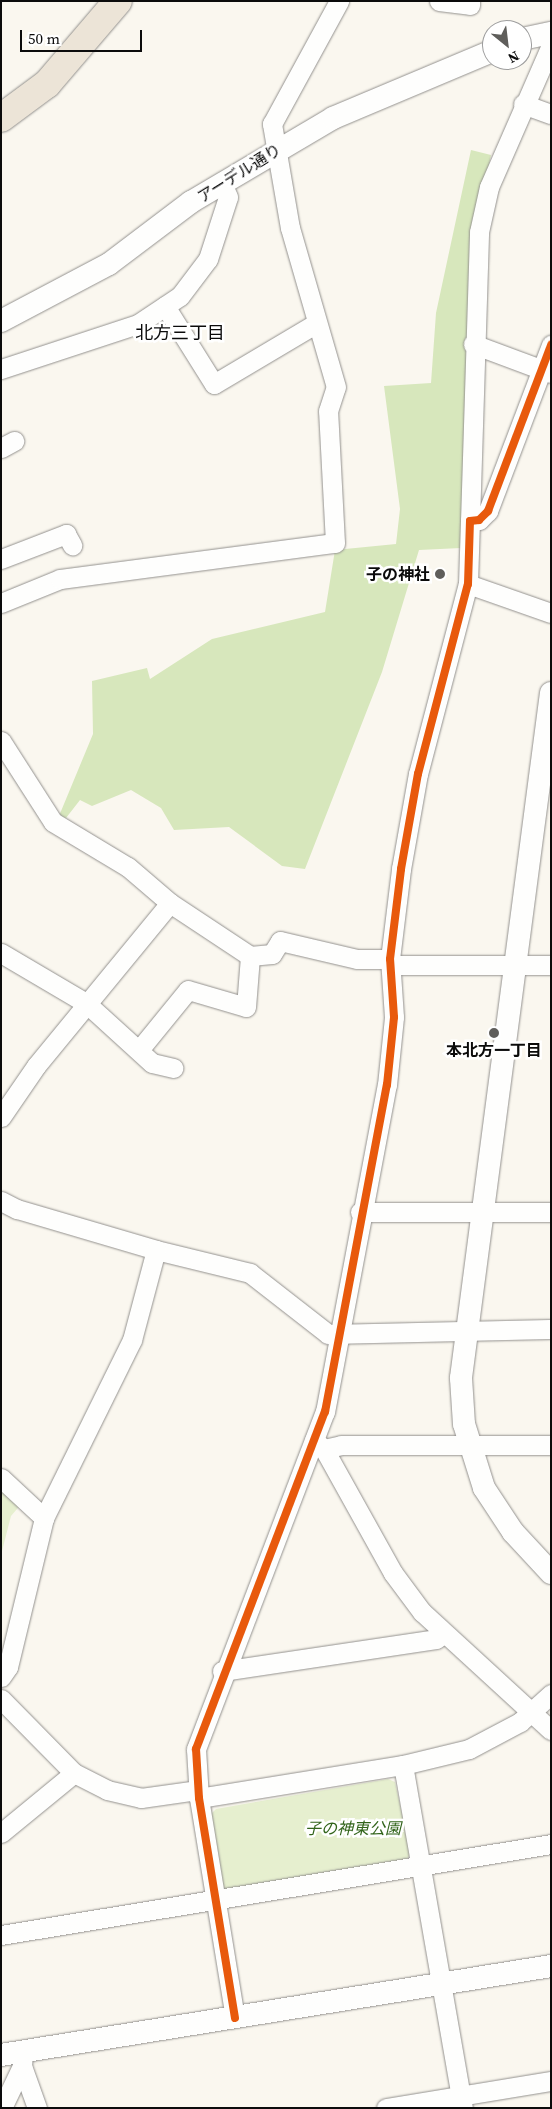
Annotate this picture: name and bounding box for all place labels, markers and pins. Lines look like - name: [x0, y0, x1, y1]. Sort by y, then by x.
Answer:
- place label: 子の神社: [366, 564, 430, 584]
- marker: 子の神社: [434, 568, 446, 580]
- marker: 本北方一丁目: [488, 1027, 500, 1039]
- place label: 本北方一丁目: [446, 1040, 542, 1060]

